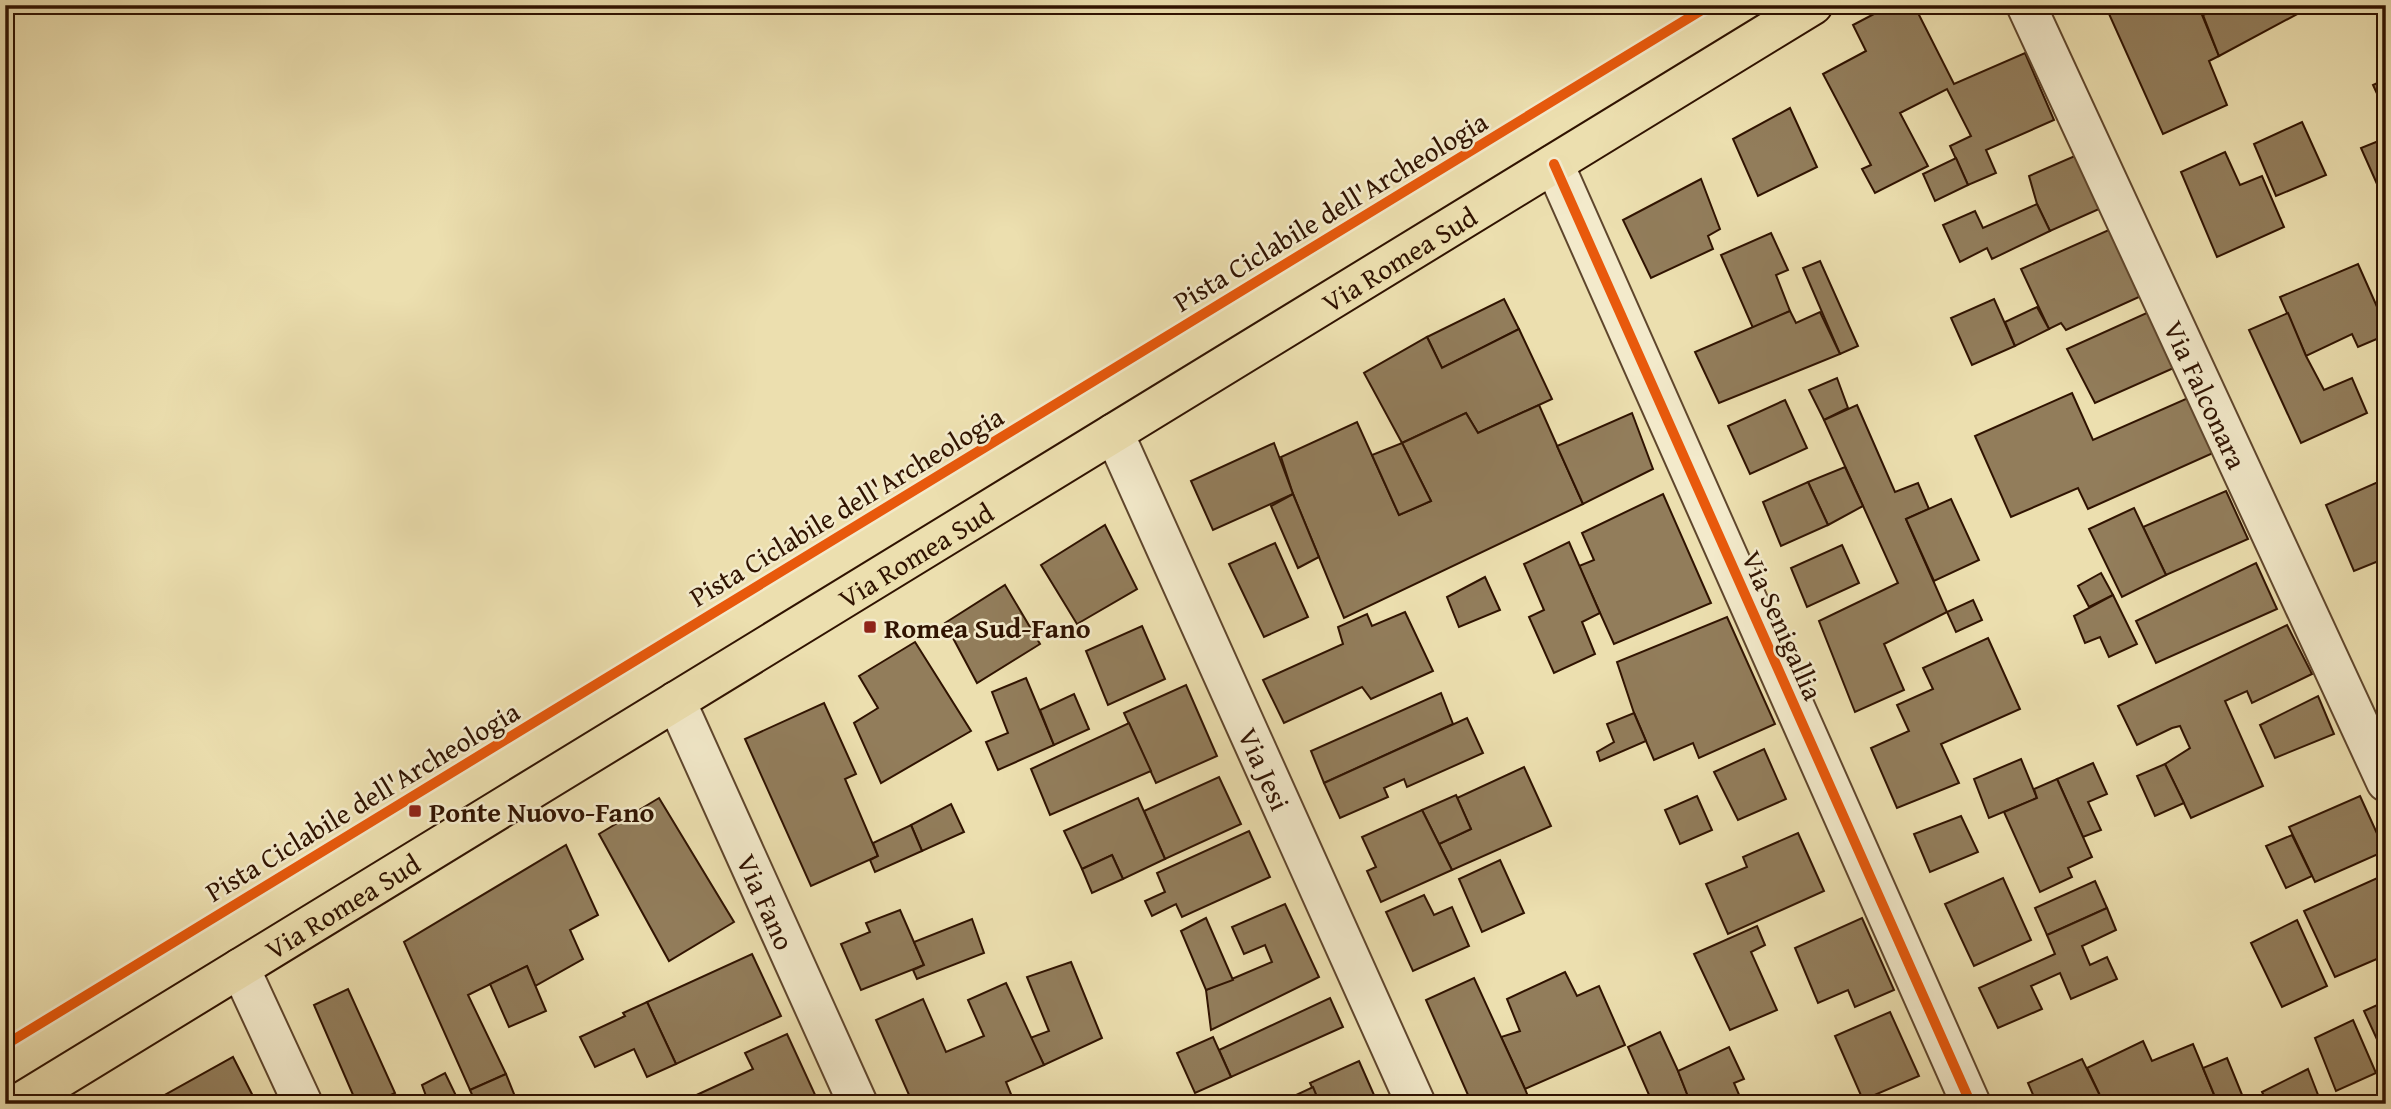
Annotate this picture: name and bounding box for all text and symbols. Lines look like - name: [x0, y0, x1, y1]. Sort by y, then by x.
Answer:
- street label: Pista Ciclabile dell'Archeologia: [1165, 100, 1496, 321]
- street label: Via Romea Sud: [1313, 195, 1484, 322]
- street label: Via Falconara: [2154, 313, 2259, 476]
- street label: Pista Ciclabile dell'Archeologia: [681, 395, 1012, 616]
- street label: Via Romea Sud: [830, 491, 1001, 618]
- street label: Via Senigallia: [1732, 544, 1835, 707]
- place label: Romea Sud-Fano: [884, 607, 1091, 648]
- marker: Romea Sud-Fano: [862, 619, 878, 635]
- street label: Pista Ciclabile dell'Archeologia: [197, 690, 528, 911]
- street label: Via Jesi: [1229, 721, 1302, 817]
- place label: Ponte Nuovo-Fano: [429, 791, 654, 832]
- marker: Ponte Nuovo-Fano: [407, 803, 423, 819]
- street label: Via Romea Sud: [257, 842, 428, 969]
- street label: Via Fano: [727, 847, 806, 956]

